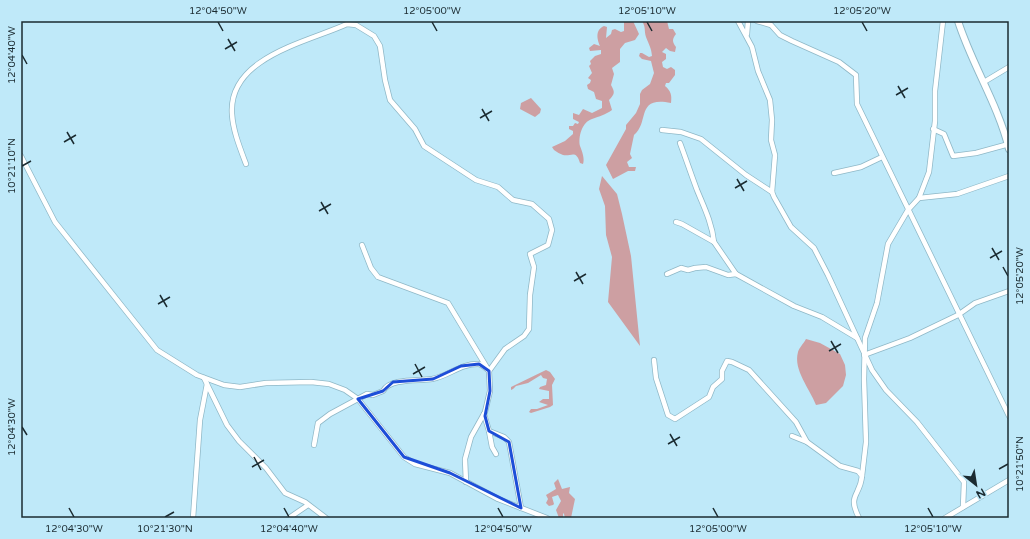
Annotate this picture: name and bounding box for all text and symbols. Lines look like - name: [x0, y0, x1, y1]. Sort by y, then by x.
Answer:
- text: 12°04'50"W: [189, 5, 247, 17]
- text: 12°05'00"W: [403, 5, 461, 17]
- text: 12°05'10"W: [618, 5, 676, 17]
- text: 12°05'20"W: [833, 5, 891, 17]
- text: 12°04'40"W: [6, 26, 18, 84]
- text: 10°21'10"N: [6, 138, 18, 194]
- text: 12°05'20"W: [1014, 247, 1026, 305]
- text: 12°04'30"W: [6, 398, 18, 456]
- text: 10°21'50"N: [1014, 436, 1026, 492]
- north arrow: [956, 465, 996, 505]
- text: N: [974, 485, 988, 501]
- text: 12°04'30"W: [45, 523, 103, 535]
- text: 10°21'30"N: [137, 523, 193, 535]
- text: 12°04'40"W: [260, 523, 318, 535]
- text: 12°04'50"W: [474, 523, 532, 535]
- text: 12°05'00"W: [689, 523, 747, 535]
- text: 12°05'10"W: [904, 523, 962, 535]

